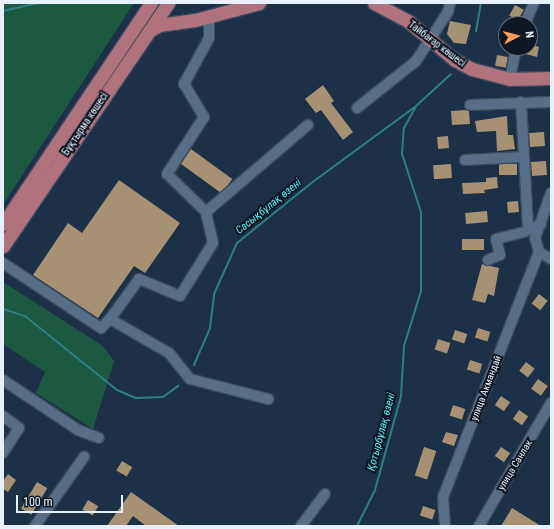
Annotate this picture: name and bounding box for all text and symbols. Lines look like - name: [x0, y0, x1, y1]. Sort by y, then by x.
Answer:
- north arrow: [498, 16, 538, 56]
- street label: Тайбағар көшесі: [406, 19, 468, 69]
- text: N: [523, 30, 536, 39]
- street label: Бұқтырма көшесі: [60, 90, 110, 158]
- water label: Сасықбұлақ өзені: [234, 176, 304, 238]
- street label: улица Акмандай: [468, 354, 504, 422]
- water label: Қотырбұлақ өзені: [365, 391, 399, 473]
- street label: улица Санлак: [495, 438, 535, 492]
- scale bar: [18, 487, 125, 513]
- text: 100 m: [23, 495, 53, 509]

